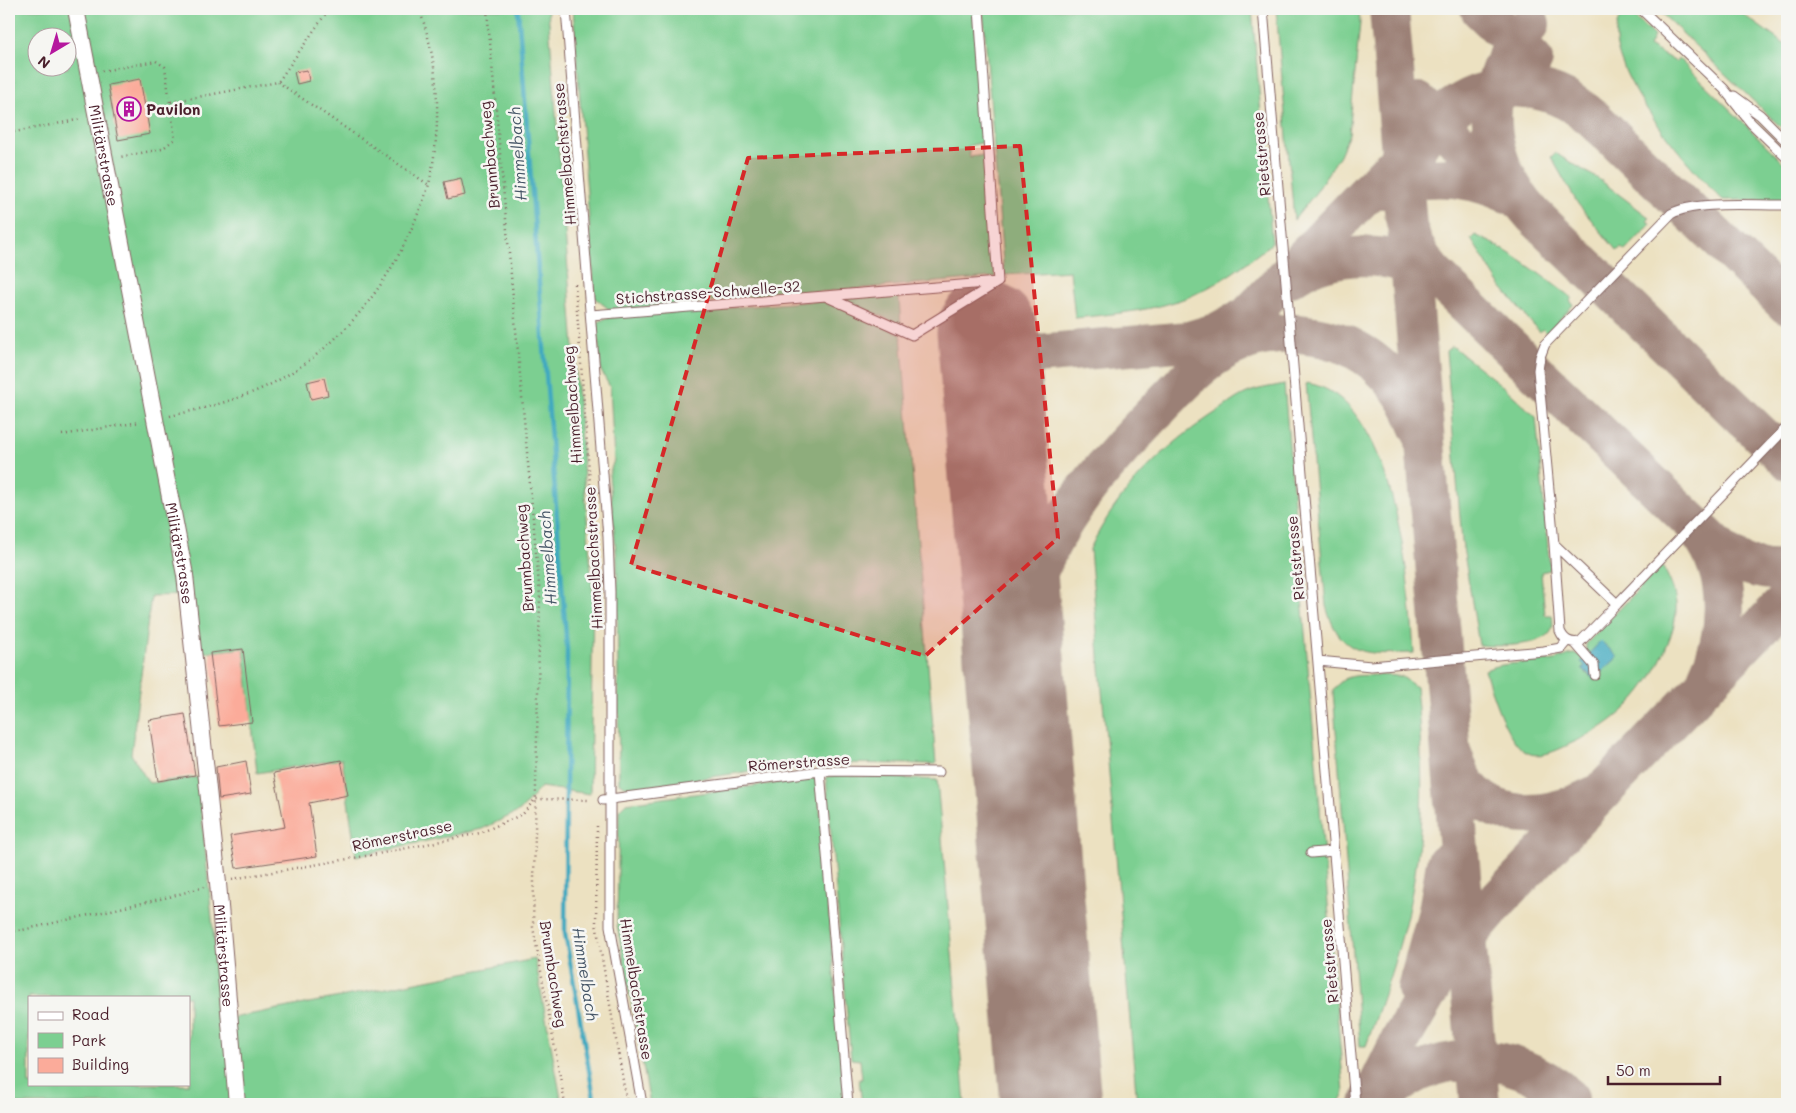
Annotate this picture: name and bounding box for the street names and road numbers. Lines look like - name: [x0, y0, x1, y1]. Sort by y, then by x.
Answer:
- street label: Himmelbachstrasse: [548, 82, 580, 226]
- street label: Brunnbachweg: [474, 100, 504, 209]
- street label: Militärstrasse: [85, 103, 124, 208]
- street label: Rietstrasse: [1247, 111, 1275, 197]
- street label: Stichstrasse-Schwelle-32: [615, 276, 801, 308]
- street label: Himmelbachweg: [558, 345, 586, 465]
- street label: Himmelbachstrasse: [579, 486, 607, 630]
- street label: Militärstrasse: [161, 500, 198, 605]
- street label: Brunnbachweg: [510, 503, 538, 612]
- street label: Rietstrasse: [1281, 515, 1309, 601]
- street label: Römerstrasse: [747, 748, 851, 776]
- street label: Römerstrasse: [350, 815, 454, 855]
- street label: Militärstrasse: [210, 903, 239, 1008]
- street label: Himmelbachstrasse: [616, 917, 658, 1061]
- street label: Rietstrasse: [1315, 918, 1343, 1004]
- street label: Brunnbachweg: [536, 919, 572, 1029]

